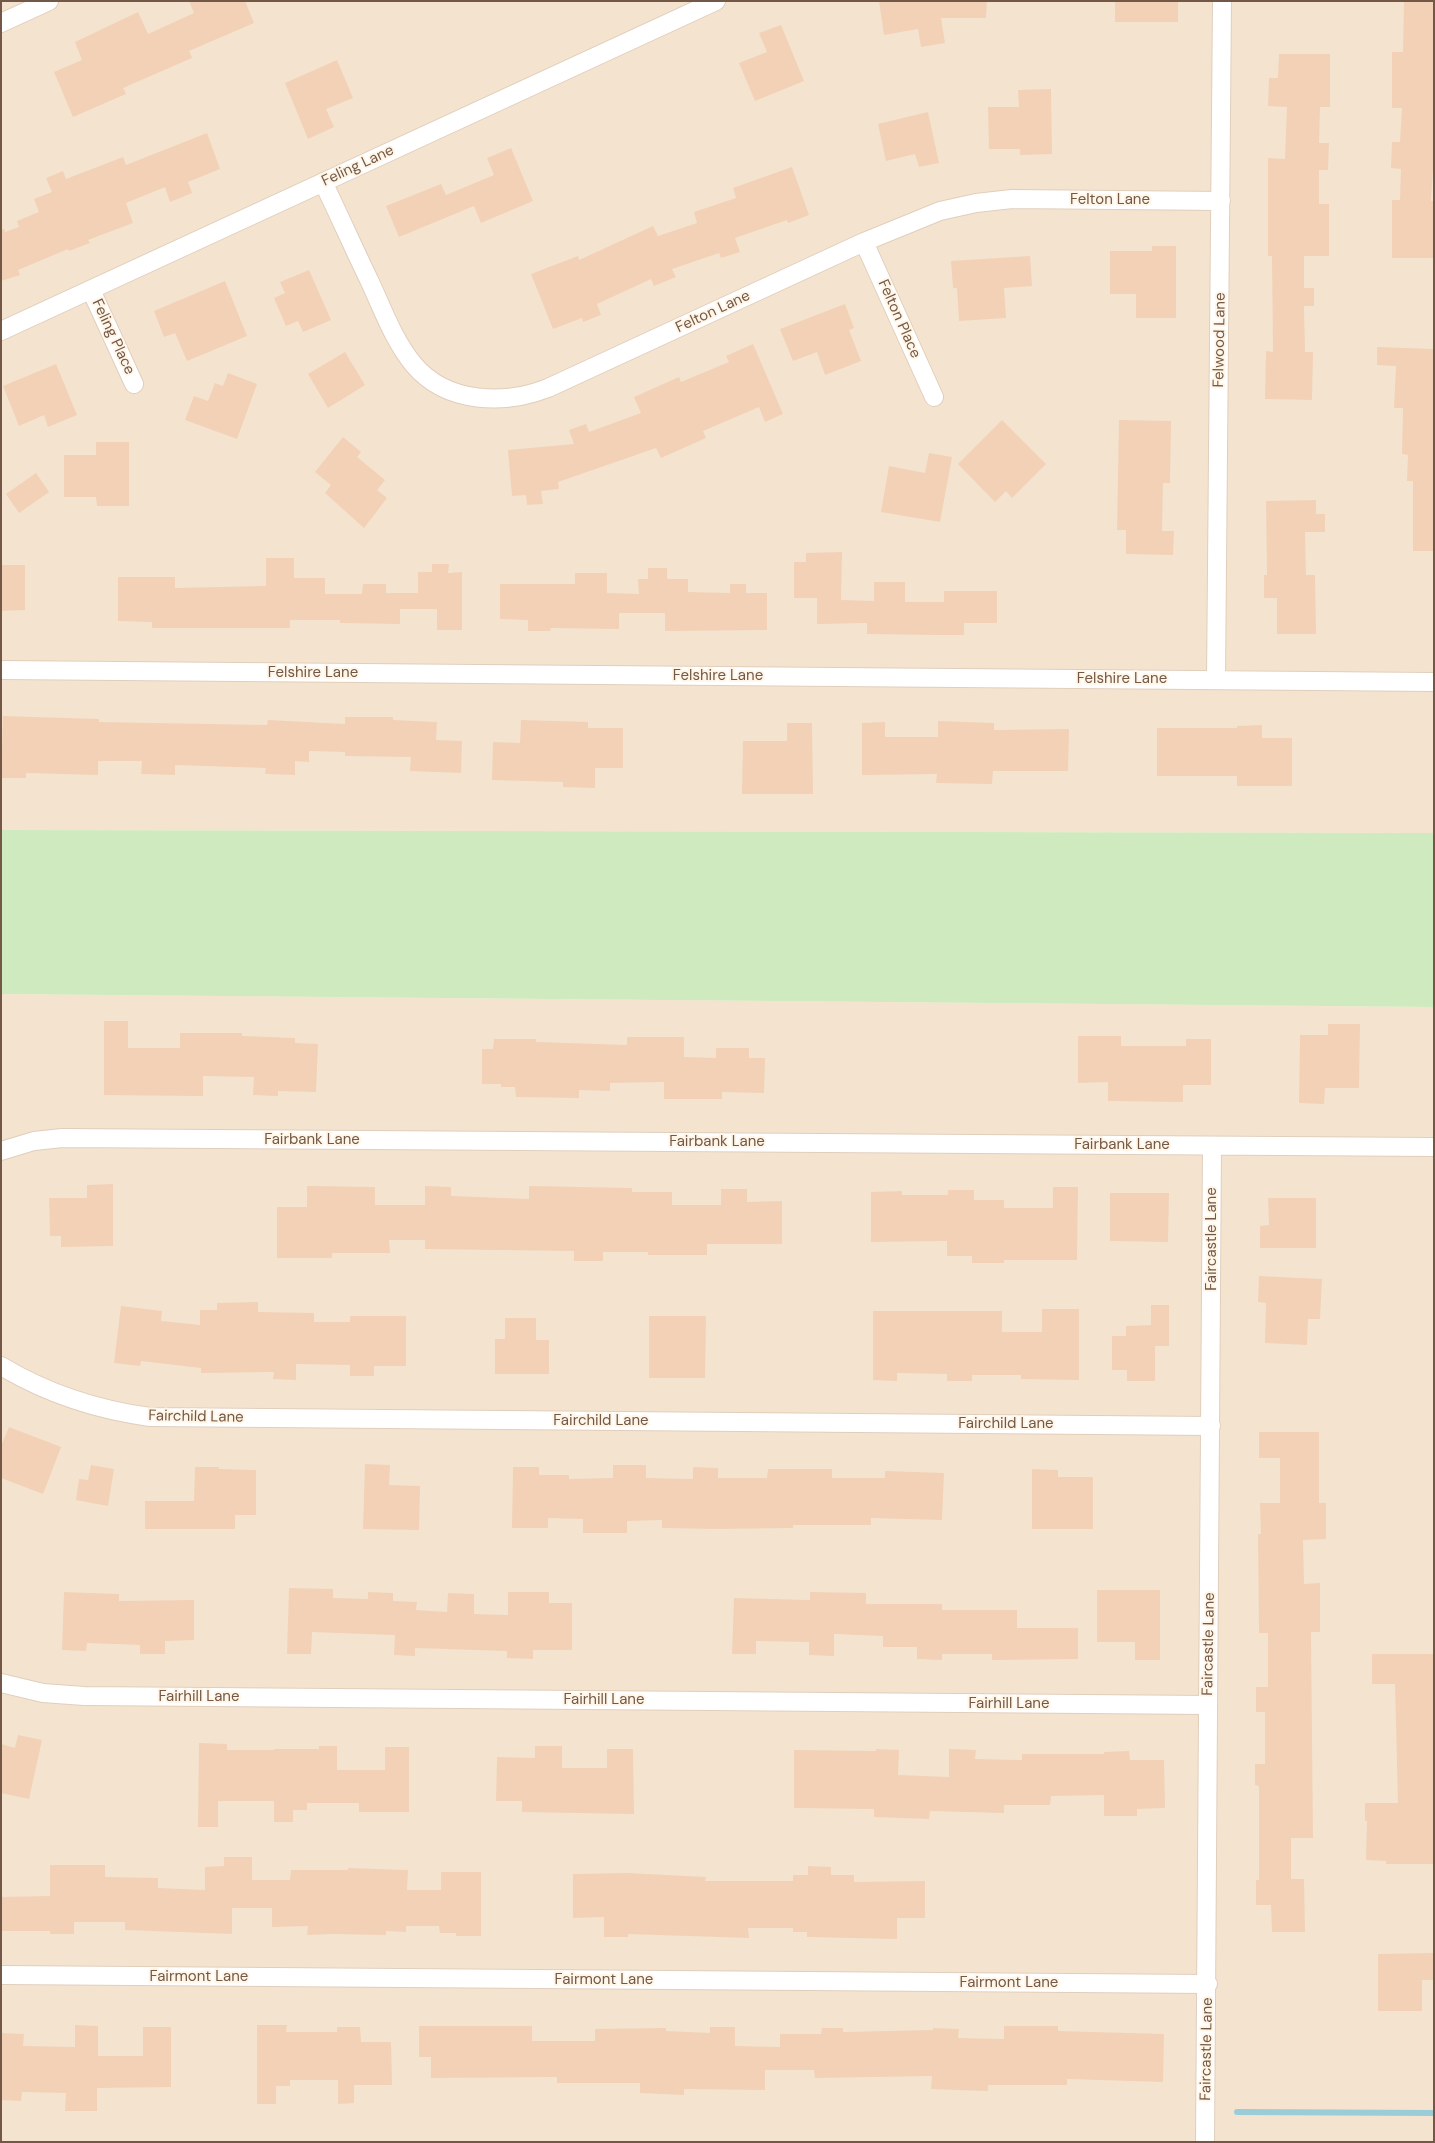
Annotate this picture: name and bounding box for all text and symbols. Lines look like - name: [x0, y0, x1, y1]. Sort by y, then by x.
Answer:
- street label: Feling Lane: [319, 142, 397, 190]
- street label: Felton Lane: [1070, 191, 1150, 209]
- street label: Felton Place: [874, 277, 924, 361]
- street label: Felton Lane: [673, 287, 753, 337]
- street label: Felwood Lane: [1210, 292, 1230, 388]
- street label: Feling Place: [88, 296, 138, 378]
- street label: Felshire Lane: [268, 664, 358, 682]
- street label: Felshire Lane: [673, 667, 763, 685]
- street label: Felshire Lane: [1077, 670, 1167, 688]
- street label: Fairbank Lane: [264, 1131, 360, 1149]
- street label: Fairbank Lane: [669, 1133, 765, 1151]
- street label: Fairbank Lane: [1074, 1136, 1170, 1154]
- street label: Faircastle Lane: [1203, 1187, 1221, 1291]
- street label: Fairchild Lane: [148, 1407, 244, 1427]
- street label: Fairchild Lane: [553, 1412, 649, 1430]
- street label: Fairchild Lane: [958, 1415, 1054, 1433]
- street label: Faircastle Lane: [1199, 1592, 1219, 1696]
- street label: Fairhill Lane: [159, 1688, 239, 1706]
- street label: Fairhill Lane: [564, 1691, 644, 1709]
- street label: Fairhill Lane: [969, 1695, 1049, 1713]
- street label: Fairmont Lane: [150, 1968, 248, 1986]
- street label: Fairmont Lane: [555, 1971, 653, 1989]
- street label: Fairmont Lane: [960, 1974, 1058, 1992]
- street label: Faircastle Lane: [1197, 1997, 1217, 2101]

